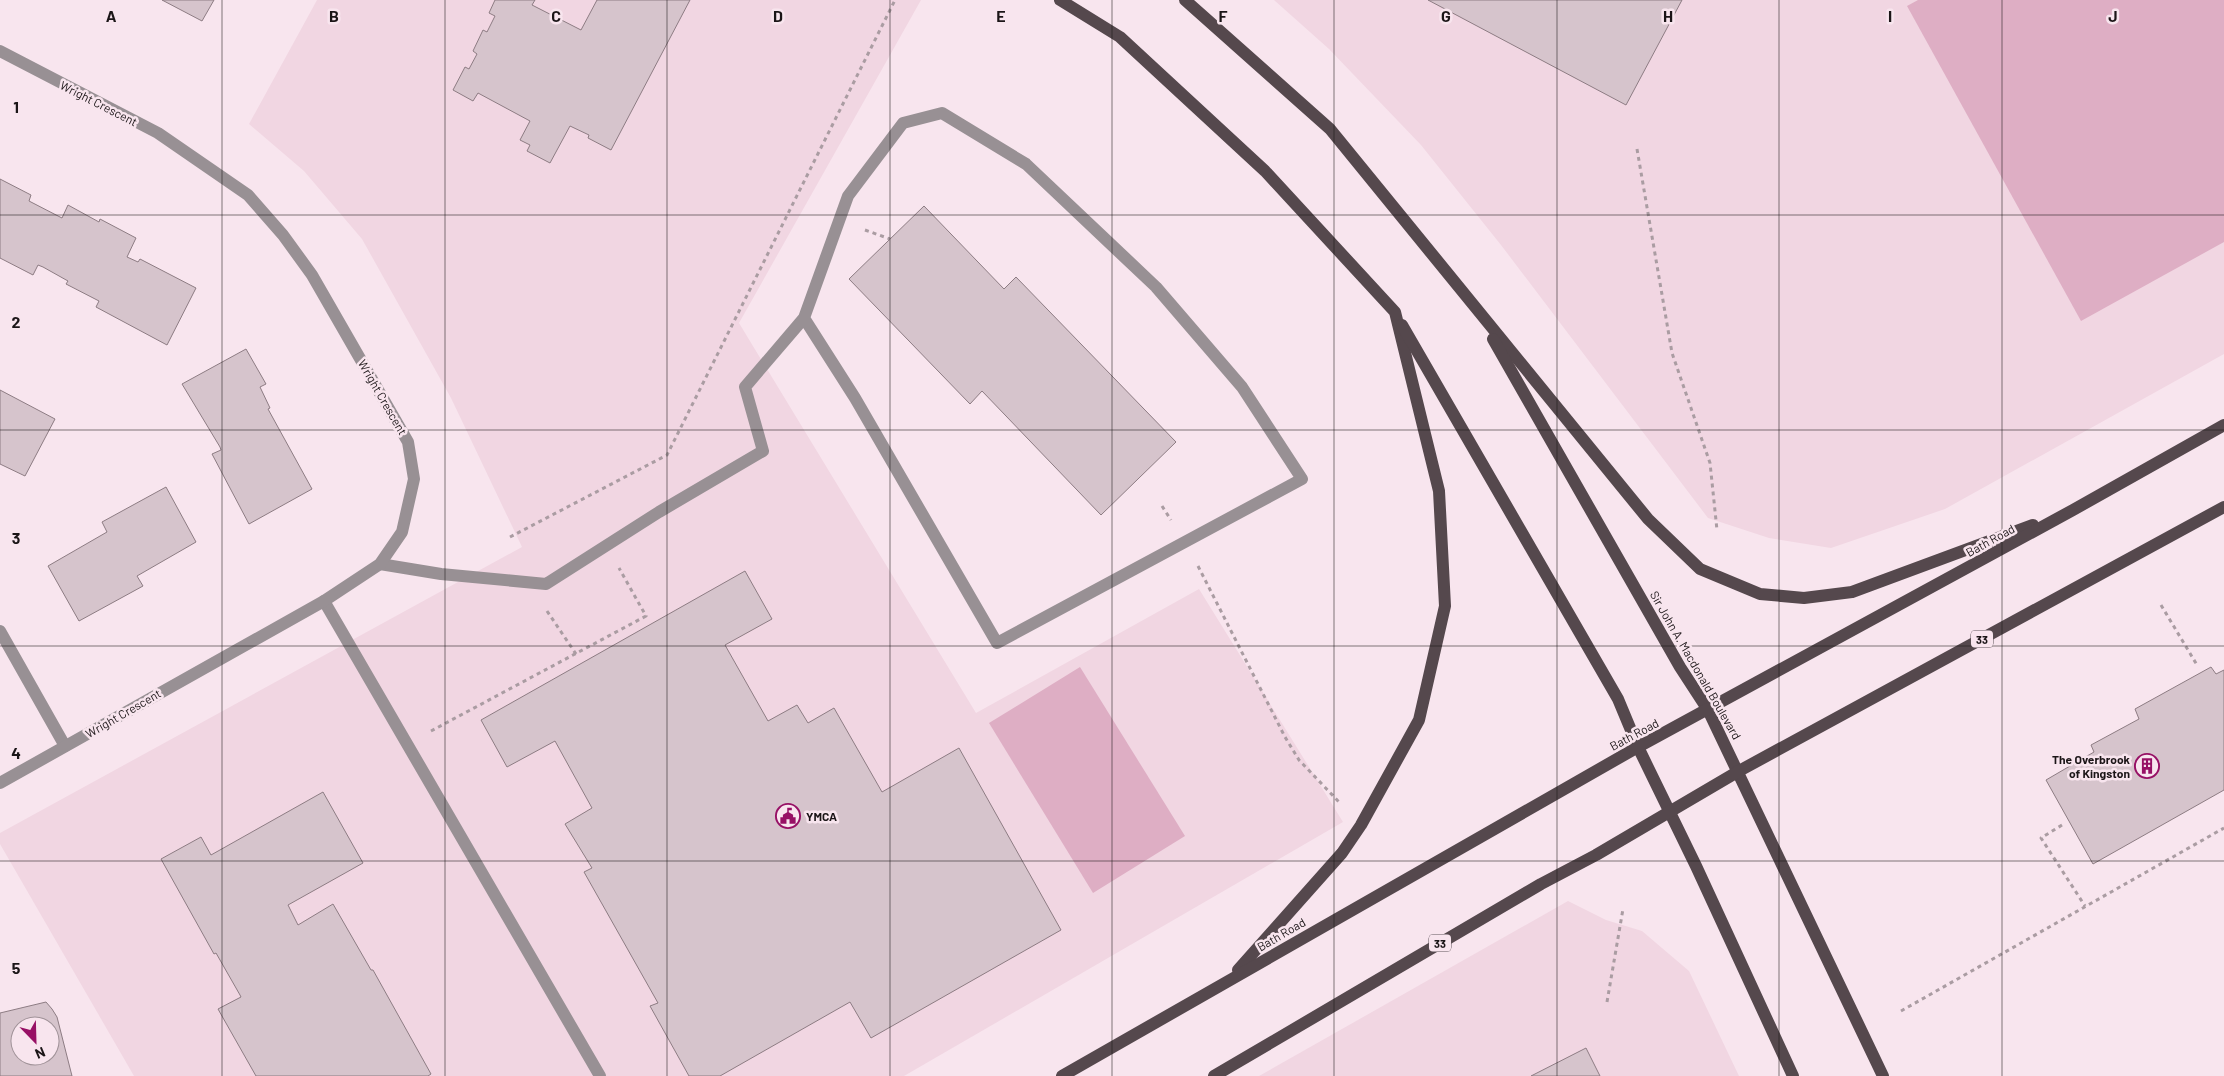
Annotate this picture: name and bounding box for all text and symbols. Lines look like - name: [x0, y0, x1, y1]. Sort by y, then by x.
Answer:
- text: A: [106, 6, 117, 25]
- text: B: [329, 6, 339, 25]
- text: C: [551, 6, 561, 25]
- text: D: [773, 6, 783, 25]
- text: E: [996, 6, 1006, 25]
- text: F: [1219, 6, 1228, 25]
- text: G: [1441, 6, 1451, 25]
- text: H: [1663, 6, 1673, 25]
- text: I: [1888, 6, 1892, 25]
- text: J: [2108, 6, 2118, 25]
- street label: Wright Crescent: [58, 78, 140, 128]
- text: 1: [13, 97, 19, 116]
- text: 2: [12, 312, 21, 331]
- street label: Wright Crescent: [356, 357, 410, 437]
- street label: Bath Road: [1963, 521, 2017, 559]
- text: 3: [12, 528, 20, 547]
- street label: Sir John A. Macdonald Boulevard: [1648, 588, 1744, 742]
- road number: 33: [1971, 630, 1993, 648]
- street label: Wright Crescent: [83, 686, 163, 740]
- street label: Bath Road: [1607, 715, 1661, 753]
- text: 4: [11, 743, 21, 762]
- place label: The Overbrook of Kingston: [2052, 752, 2131, 780]
- building icon: The Overbrook of Kingston: [2134, 753, 2160, 779]
- public building icon: YMCA: [775, 803, 801, 829]
- place label: YMCA: [806, 809, 837, 823]
- street label: Bath Road: [1254, 915, 1308, 953]
- road number: 33: [1429, 934, 1451, 951]
- text: 5: [12, 958, 21, 977]
- north arrow: [10, 1016, 60, 1066]
- text: N: [33, 1044, 48, 1063]

